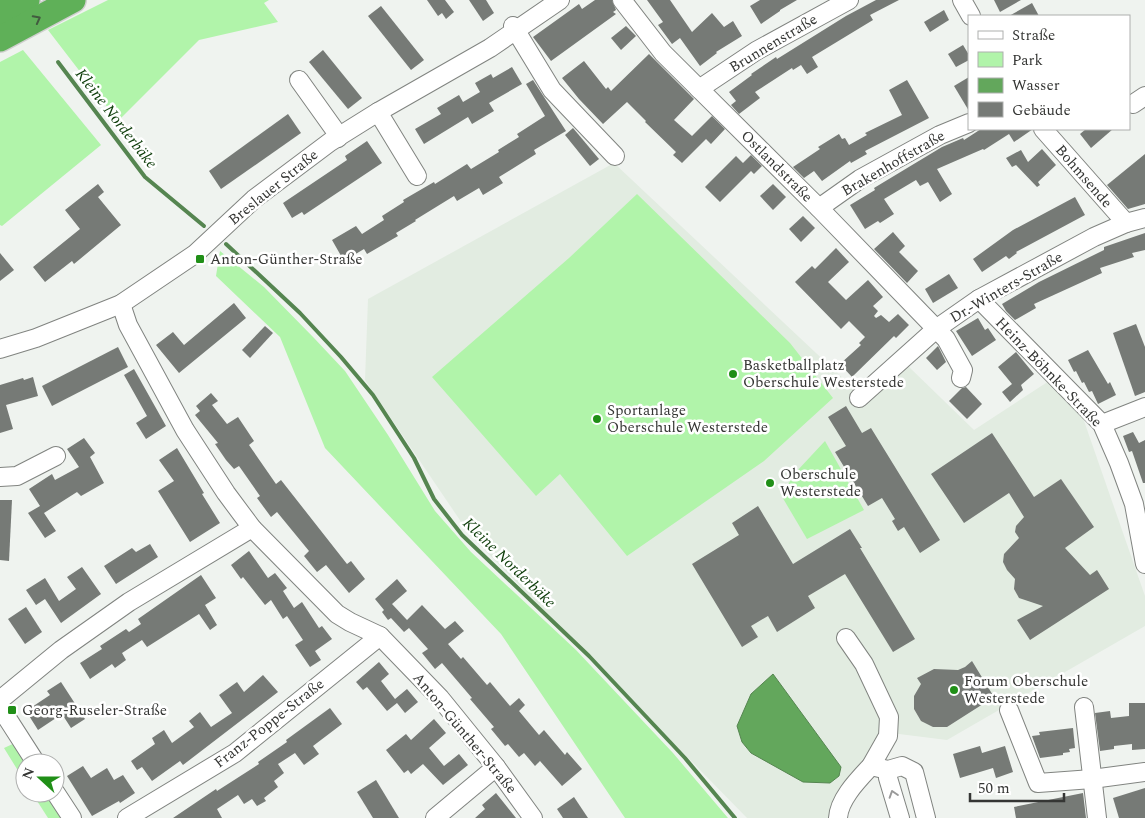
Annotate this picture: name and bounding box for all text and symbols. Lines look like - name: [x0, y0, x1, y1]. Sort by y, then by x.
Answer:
- street label: Brunnenstraße: [725, 8, 822, 79]
- one-way arrow: [31, 15, 40, 25]
- legend: [968, 15, 1130, 130]
- text: Straße: [1012, 24, 1055, 47]
- text: Park: [1012, 49, 1043, 72]
- water label: Kleine Norderbäke: [69, 63, 163, 174]
- text: Wasser: [1012, 74, 1060, 97]
- text: Gebäude: [1012, 99, 1071, 122]
- street label: Brakenhoffstraße: [837, 124, 949, 202]
- street label: Ostlandstraße: [735, 125, 818, 208]
- street label: Bohmsende: [1049, 139, 1118, 213]
- street label: Breslauer Straße: [223, 144, 323, 231]
- street label: Dr.-Winters-Straße: [946, 246, 1067, 329]
- place label: Anton-Günther-Straße: [210, 248, 362, 271]
- marker: Anton-Günther-Straße: [194, 253, 206, 265]
- street label: Heinz-Böhnke-Straße: [990, 312, 1107, 433]
- place label: Basketballplatz Oberschule Westerstede: [743, 354, 904, 394]
- marker: Basketballplatz Oberschule Westerstede: [727, 368, 739, 380]
- place label: Sportanlage Oberschule Westerstede: [607, 399, 768, 439]
- marker: Sportanlage Oberschule Westerstede: [591, 413, 603, 425]
- place label: Oberschule Westerstede: [780, 463, 861, 503]
- marker: Oberschule Westerstede: [764, 477, 776, 489]
- water label: Kleine Norderbäke: [457, 512, 561, 614]
- street label: Anton-Günther-Straße: [407, 668, 522, 799]
- place label: Forum Oberschule Westerstede: [964, 670, 1088, 710]
- street label: Franz-Poppe-Straße: [209, 673, 329, 774]
- marker: Forum Oberschule Westerstede: [948, 684, 960, 696]
- place label: Georg-Ruseler-Straße: [22, 699, 167, 722]
- marker: Georg-Ruseler-Straße: [6, 704, 18, 716]
- north arrow: [15, 753, 65, 803]
- text: N: [16, 764, 40, 783]
- scale bar: [970, 770, 1064, 802]
- text: 50 m: [978, 777, 1010, 800]
- one-way arrow: [889, 790, 899, 799]

